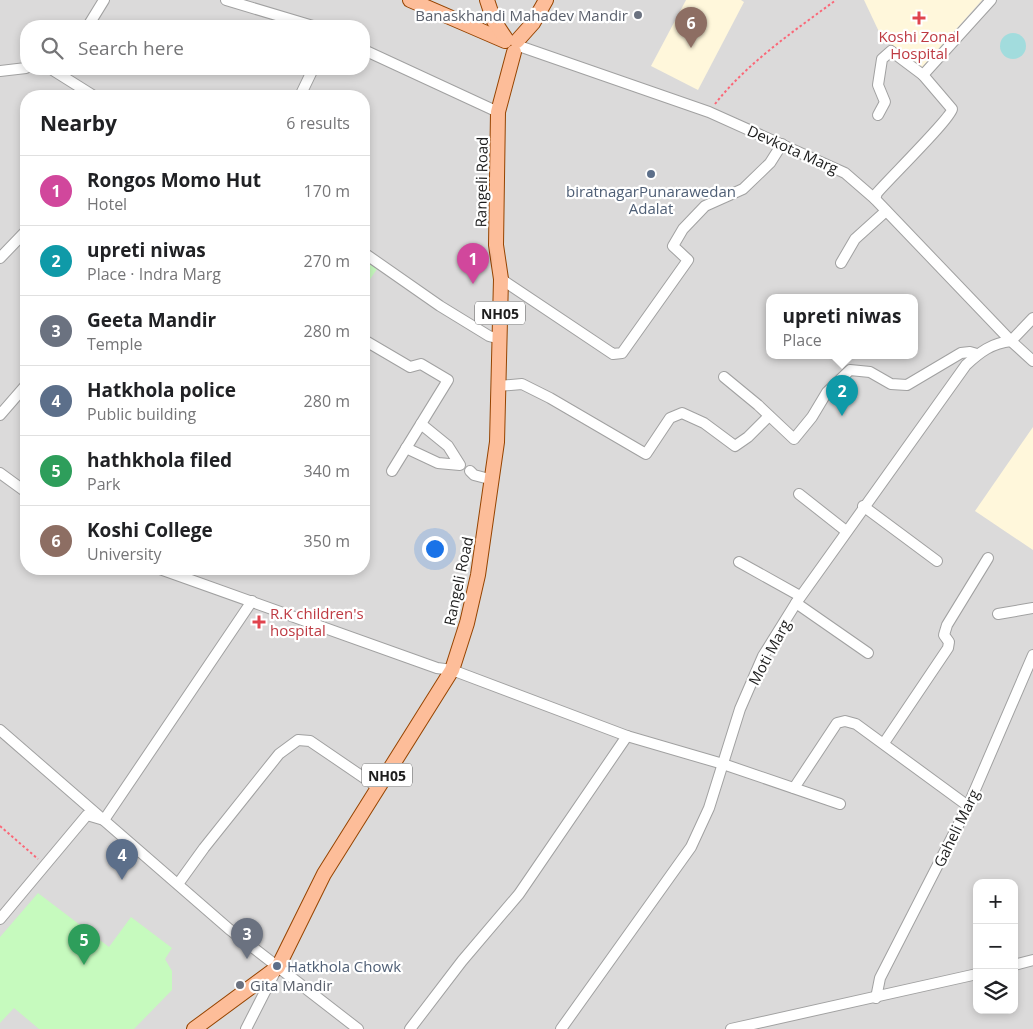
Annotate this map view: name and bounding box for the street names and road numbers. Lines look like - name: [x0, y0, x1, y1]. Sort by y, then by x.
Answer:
- street label: Devkota Marg: [744, 120, 842, 178]
- street label: Rangeli Road: [470, 137, 492, 227]
- road number: NH05: [475, 302, 525, 324]
- street label: Rangeli Road: [439, 535, 477, 627]
- street label: Moti Marg: [743, 616, 795, 688]
- road number: NH05: [362, 764, 412, 786]
- street label: Gaheli Marg: [929, 786, 983, 870]

